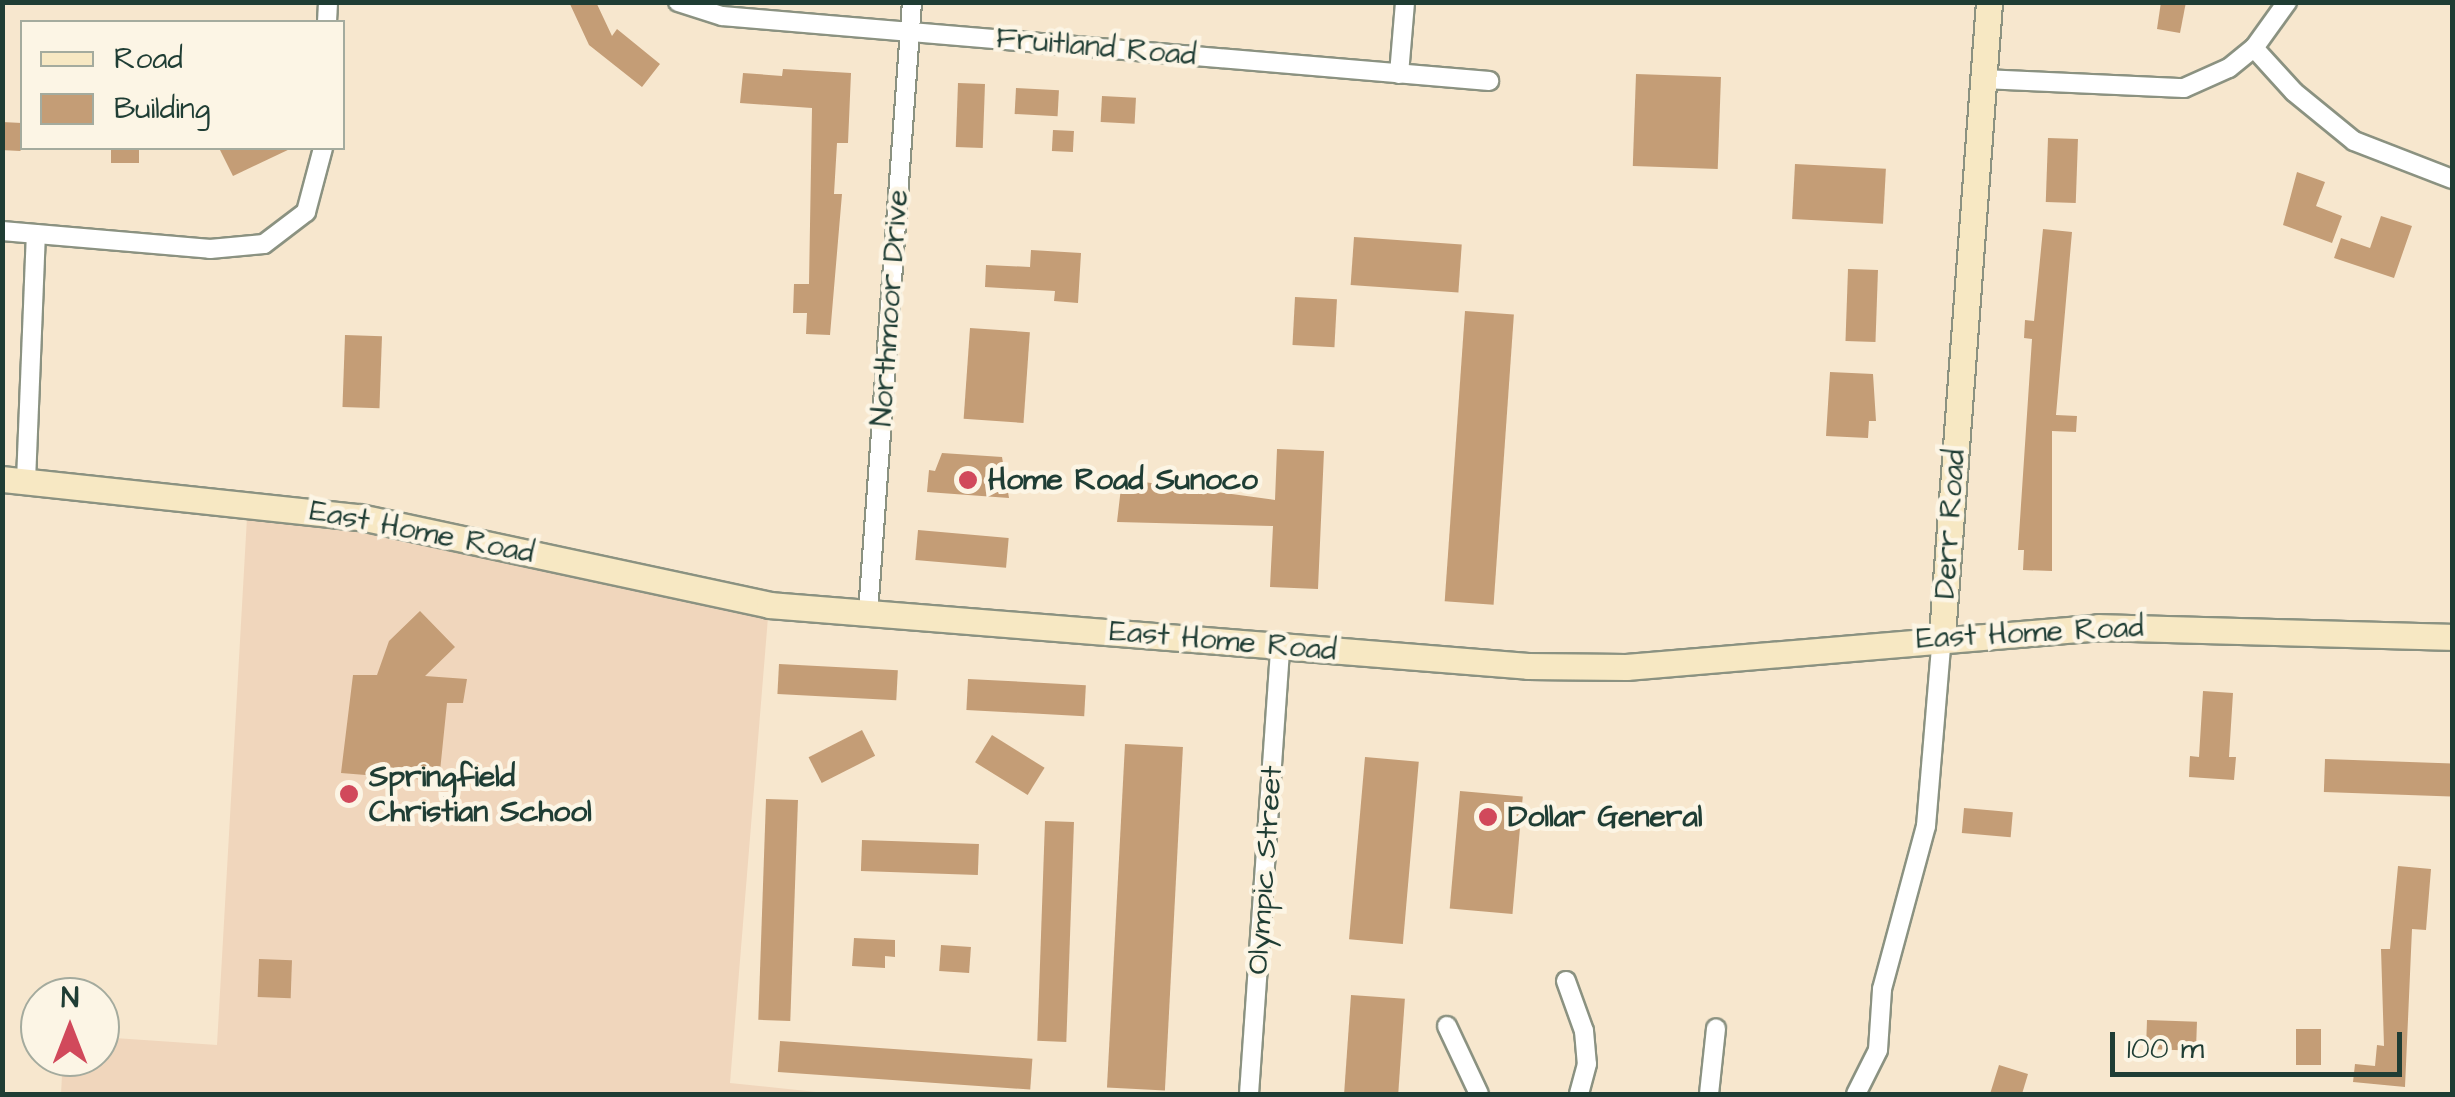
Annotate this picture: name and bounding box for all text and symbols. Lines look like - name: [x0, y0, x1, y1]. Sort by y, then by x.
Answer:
- legend: [20, 20, 345, 150]
- street label: Fruitland Road: [995, 20, 1197, 74]
- text: Road: [114, 38, 183, 80]
- text: Building: [114, 88, 210, 130]
- street label: Northmoor Drive: [864, 188, 916, 428]
- street label: Derr Road: [1927, 448, 1973, 600]
- place label: Home Road Sunoco: [988, 462, 1258, 498]
- marker: Home Road Sunoco: [957, 469, 979, 491]
- street label: East Home Road: [307, 493, 537, 571]
- street label: East Home Road: [1915, 609, 2145, 657]
- street label: East Home Road: [1108, 613, 1338, 669]
- place label: Springfield Christian School: [369, 759, 592, 830]
- street label: Olympic Street: [1240, 764, 1290, 976]
- marker: Springfield Christian School: [338, 783, 360, 805]
- place label: Dollar General: [1508, 799, 1702, 835]
- marker: Dollar General: [1477, 806, 1499, 828]
- north arrow: [20, 977, 120, 1077]
- text: N: [61, 979, 79, 1018]
- scale bar: [2115, 1012, 2408, 1074]
- text: 100 m: [2127, 1028, 2204, 1070]

